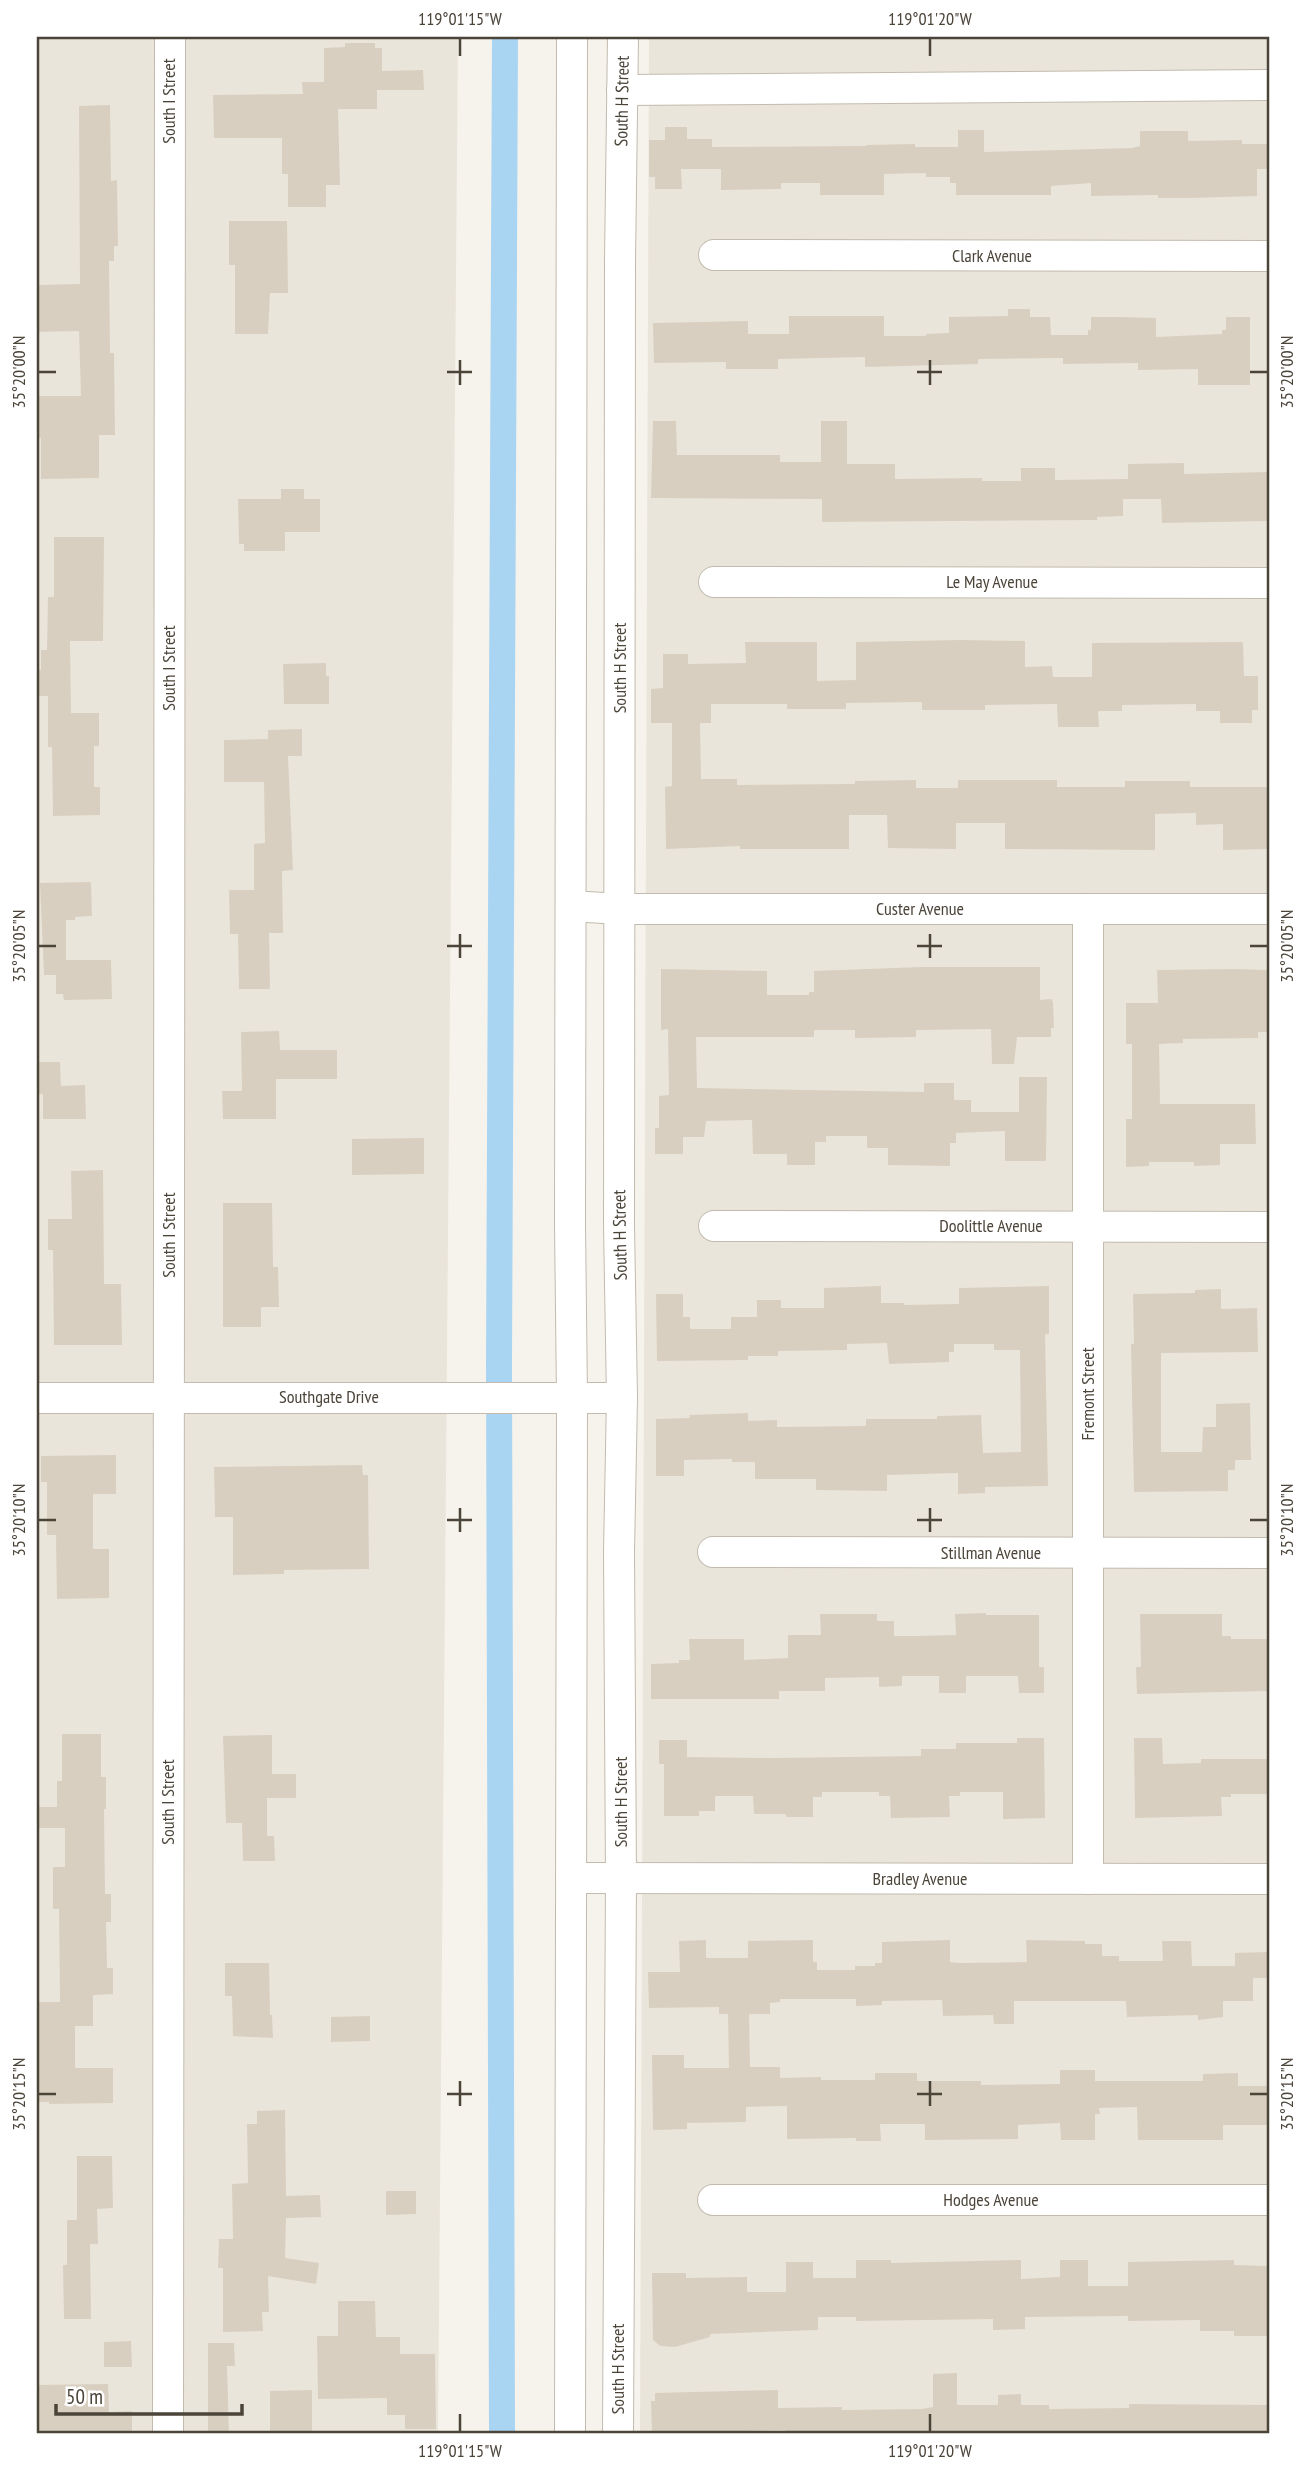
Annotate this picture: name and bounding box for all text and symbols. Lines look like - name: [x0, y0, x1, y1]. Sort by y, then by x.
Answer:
- text: 119°01'15"W: [418, 7, 502, 30]
- text: 119°01'20"W: [888, 7, 972, 30]
- street label: South H Street: [609, 55, 634, 147]
- street label: South I Street: [157, 58, 180, 144]
- street label: Clark Avenue: [952, 244, 1032, 267]
- text: 35°20'00"N: [7, 336, 30, 408]
- text: 35°20'00"N: [1275, 336, 1298, 408]
- street label: Le May Avenue: [946, 570, 1038, 593]
- street label: South H Street: [608, 623, 631, 713]
- street label: South I Street: [157, 625, 180, 711]
- street label: Custer Avenue: [876, 897, 964, 920]
- text: 35°20'05"N: [7, 910, 30, 982]
- text: 35°20'05"N: [1275, 910, 1298, 982]
- street label: South H Street: [607, 1189, 632, 1281]
- street label: South I Street: [157, 1192, 180, 1278]
- street label: Doolittle Avenue: [939, 1214, 1043, 1237]
- street label: Fremont Street: [1076, 1347, 1099, 1441]
- street label: Southgate Drive: [279, 1385, 379, 1408]
- text: 35°20'10"N: [7, 1484, 30, 1556]
- text: 35°20'10"N: [1275, 1484, 1298, 1556]
- street label: Stillman Avenue: [941, 1541, 1041, 1564]
- street label: South H Street: [609, 1757, 632, 1847]
- street label: South I Street: [156, 1759, 179, 1845]
- street label: Bradley Avenue: [873, 1867, 967, 1890]
- text: 35°20'15"N: [7, 2058, 30, 2130]
- text: 35°20'15"N: [1275, 2058, 1298, 2130]
- street label: Hodges Avenue: [943, 2188, 1039, 2211]
- street label: South H Street: [606, 2324, 629, 2414]
- scale bar: [56, 2372, 242, 2416]
- text: 50 m: [66, 2383, 103, 2410]
- text: 119°01'15"W: [418, 2439, 502, 2462]
- text: 119°01'20"W: [888, 2439, 972, 2462]

